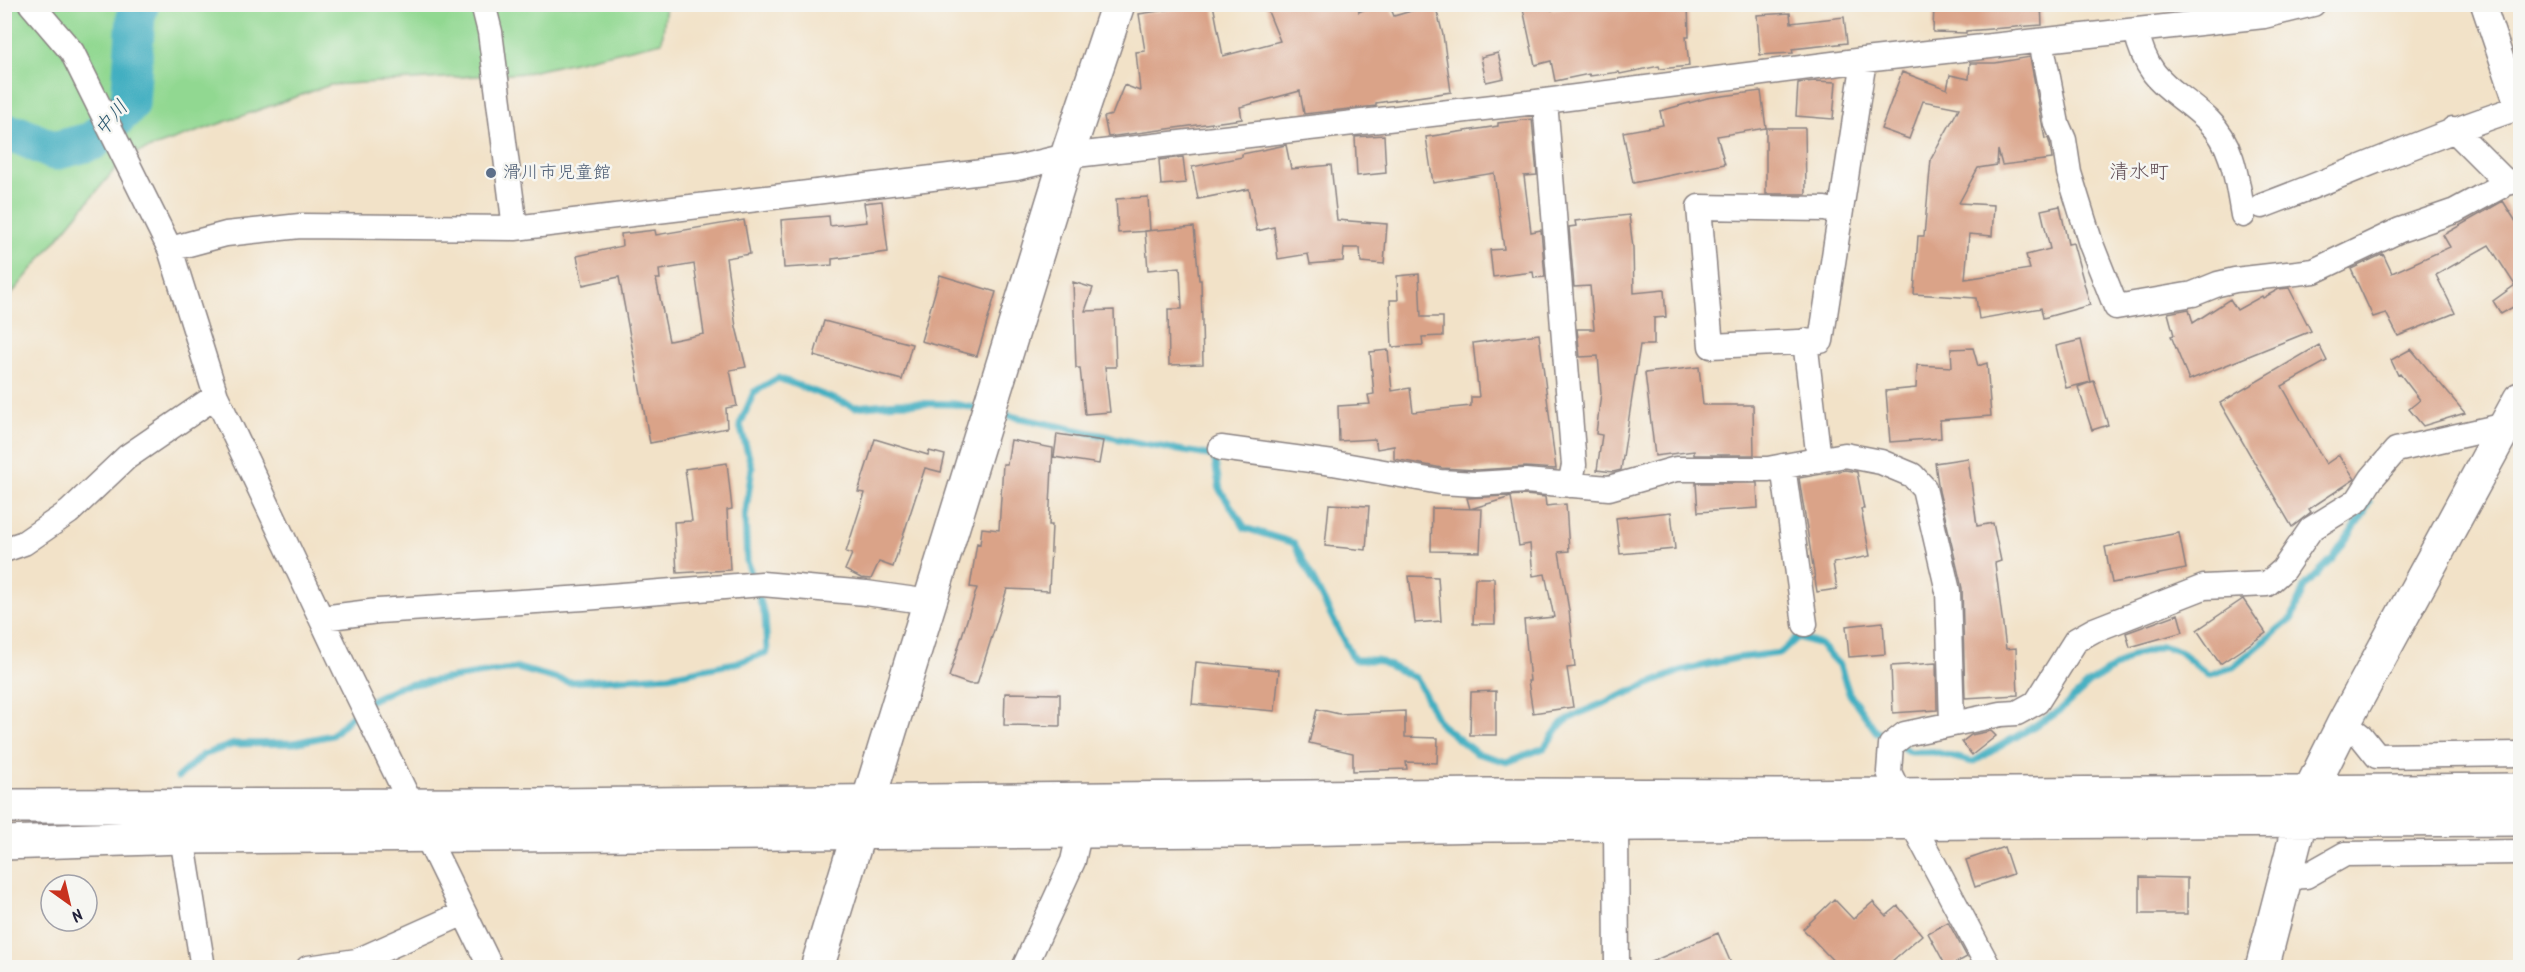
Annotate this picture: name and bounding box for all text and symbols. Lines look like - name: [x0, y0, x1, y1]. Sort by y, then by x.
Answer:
- water label: 中川: [87, 93, 137, 145]
- district label: 清水町: [2109, 157, 2169, 189]
- place label: 滑川市児童館: [503, 159, 611, 188]
- marker: 滑川市児童館: [484, 166, 498, 180]
- north arrow: [39, 873, 99, 933]
- text: N: [65, 901, 88, 927]

